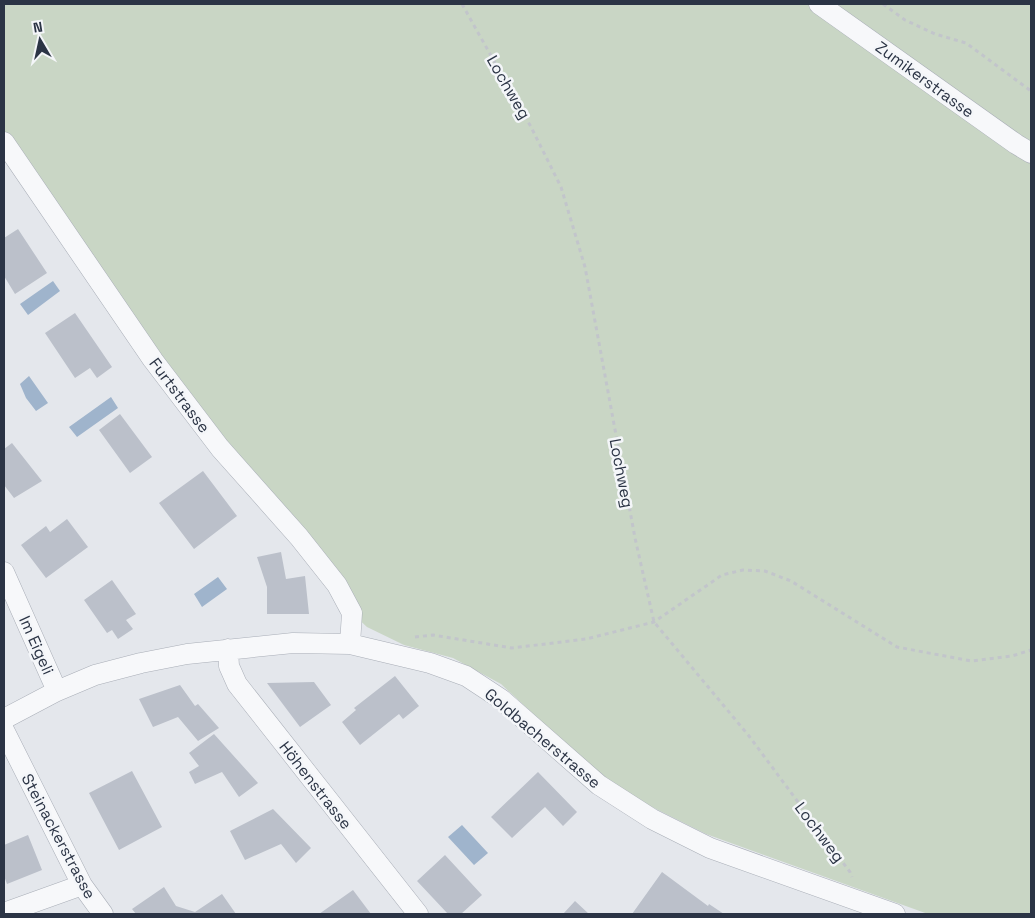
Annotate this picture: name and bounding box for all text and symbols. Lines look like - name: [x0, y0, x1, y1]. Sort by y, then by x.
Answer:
- north arrow: [15, 15, 65, 65]
- text: N: [32, 18, 44, 37]
- street label: Zumikerstrasse: [871, 37, 978, 122]
- street label: Lochweg: [482, 52, 535, 123]
- street label: Furtstrasse: [145, 354, 215, 437]
- street label: Lochweg: [604, 437, 639, 510]
- street label: Im Eigeli: [14, 612, 59, 678]
- street label: Goldbacherstrasse: [480, 684, 605, 793]
- street label: Höhenstrasse: [275, 737, 357, 834]
- street label: Steinackerstrasse: [17, 770, 100, 903]
- street label: Lochweg: [790, 798, 849, 867]

